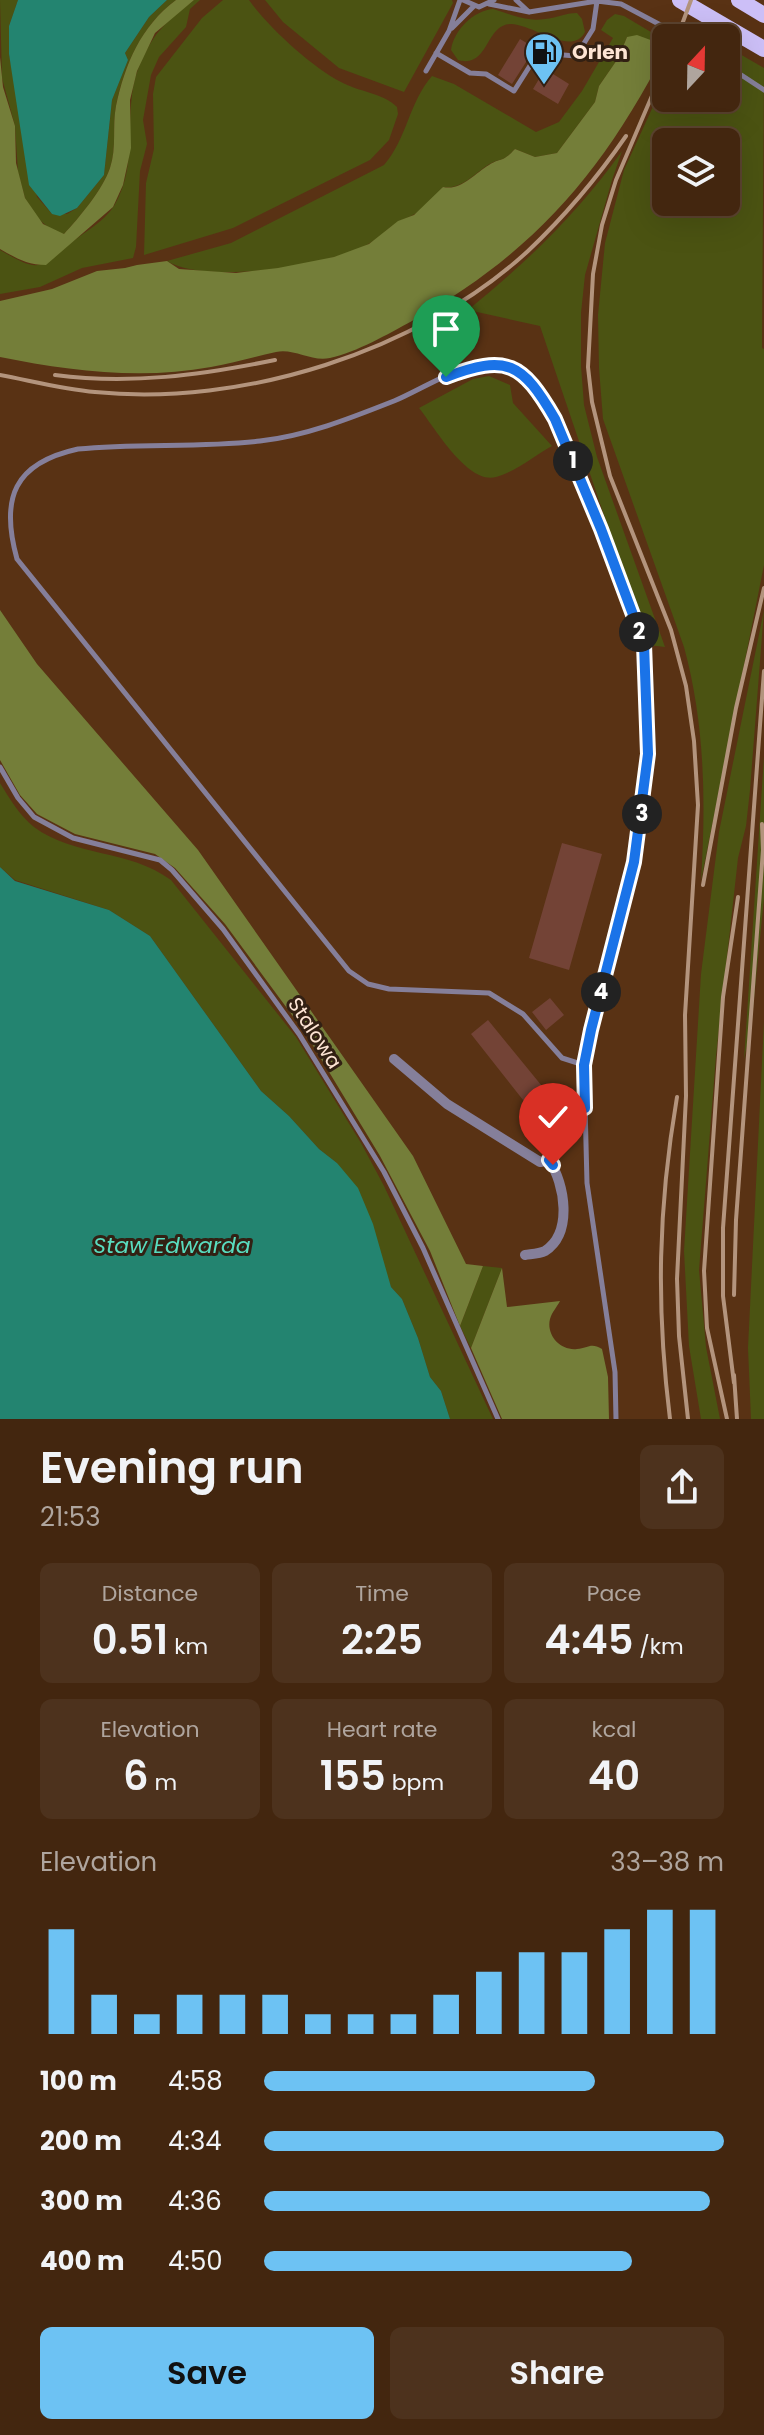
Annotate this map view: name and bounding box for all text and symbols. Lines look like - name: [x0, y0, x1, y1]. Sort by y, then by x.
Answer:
- north arrow: [652, 24, 740, 112]
- map controls: [652, 24, 740, 216]
- fuel station icon: Orlen: [523, 31, 565, 86]
- place label: Orlen: [572, 38, 628, 66]
- button: layers: [652, 128, 740, 216]
- pin: [412, 295, 480, 377]
- icon: arrive: [424, 307, 468, 351]
- pin: 1: [553, 441, 593, 481]
- text: 1: [569, 445, 577, 476]
- pin: 2: [619, 612, 659, 652]
- text: 2: [633, 616, 645, 647]
- pin: 3: [622, 794, 662, 834]
- text: 3: [635, 798, 649, 829]
- pin: 4: [581, 972, 621, 1012]
- text: 4: [594, 976, 608, 1007]
- street label: Stalowa: [281, 992, 349, 1074]
- pin: [519, 1083, 587, 1165]
- icon: check: [531, 1095, 575, 1139]
- water label: Staw Edwarda: [93, 1230, 251, 1261]
- text: Evening run: [40, 1437, 304, 1498]
- button: share: [640, 1445, 724, 1529]
- text: 21:53: [40, 1499, 100, 1535]
- text: Distance: [102, 1578, 198, 1609]
- text: Time: [355, 1578, 409, 1609]
- text: Pace: [587, 1578, 641, 1609]
- text: 0.51: [92, 1612, 168, 1668]
- text: 2:25: [341, 1612, 423, 1668]
- text: 4:45: [544, 1612, 633, 1668]
- text: km: [168, 1631, 208, 1662]
- text: /km: [633, 1631, 684, 1662]
- text: Elevation: [100, 1714, 200, 1745]
- text: Heart rate: [327, 1714, 437, 1745]
- text: kcal: [592, 1714, 636, 1745]
- text: 6: [123, 1748, 149, 1804]
- text: 155: [320, 1748, 386, 1804]
- text: 40: [588, 1748, 640, 1804]
- text: m: [149, 1767, 177, 1798]
- text: bpm: [386, 1767, 444, 1798]
- text: Elevation: [40, 1844, 157, 1880]
- text: 33–38 m: [610, 1844, 724, 1880]
- text: 100 m: [40, 2063, 117, 2099]
- text: 4:58: [168, 2063, 223, 2099]
- text: 200 m: [40, 2123, 122, 2159]
- text: 4:34: [168, 2123, 222, 2159]
- text: 300 m: [40, 2183, 123, 2219]
- text: 4:36: [168, 2183, 222, 2219]
- text: 400 m: [40, 2243, 125, 2279]
- text: 4:50: [168, 2243, 223, 2279]
- button: Save: [40, 2327, 374, 2419]
- button: Share: [390, 2327, 724, 2419]

